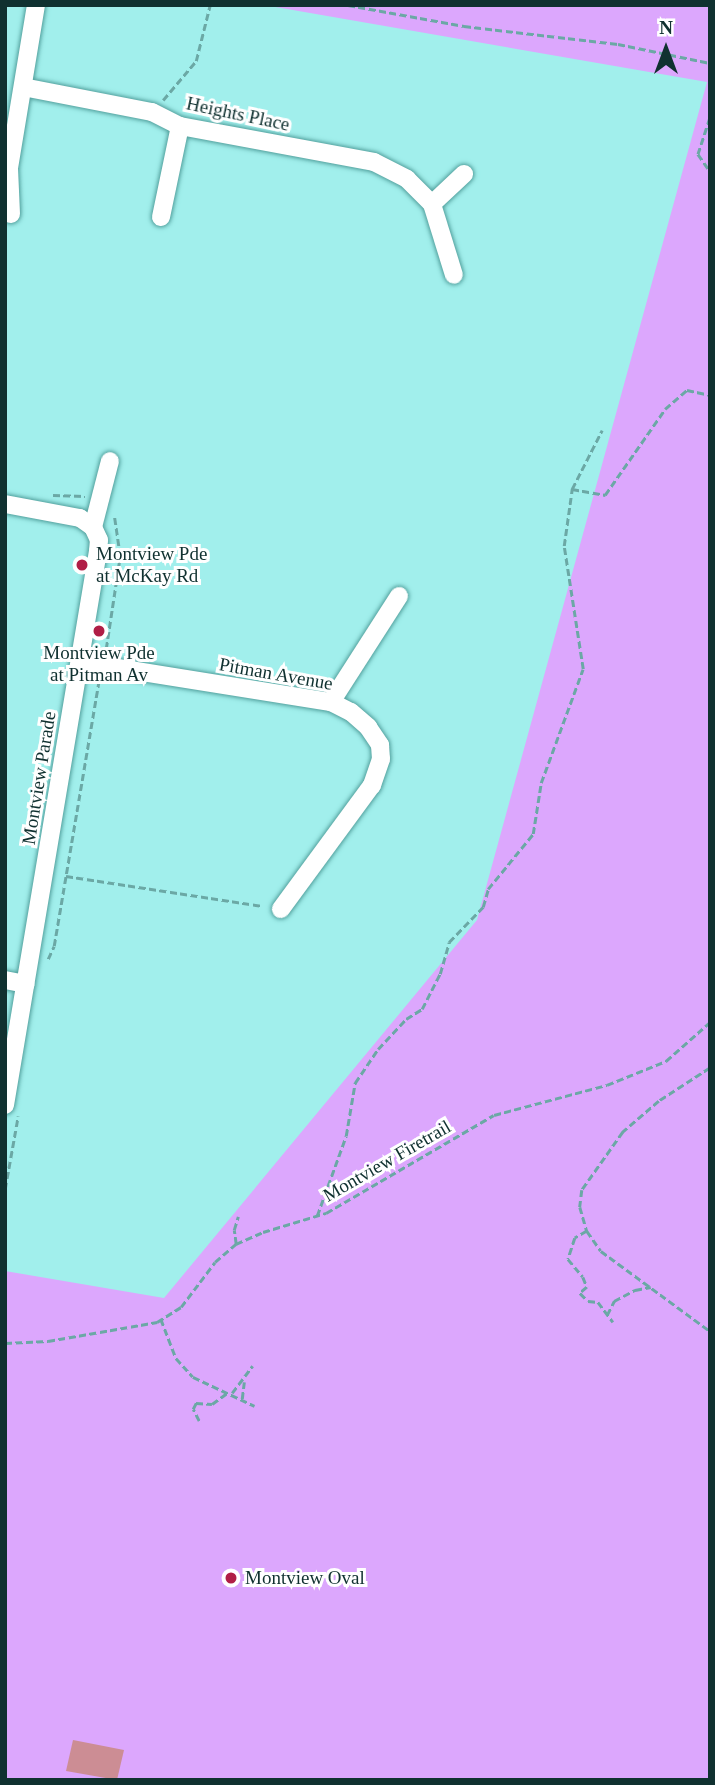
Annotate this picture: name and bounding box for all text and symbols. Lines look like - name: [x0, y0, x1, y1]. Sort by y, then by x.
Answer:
- north arrow: [631, 14, 701, 84]
- text: N: [659, 17, 673, 38]
- street label: Heights Place: [184, 92, 292, 136]
- place label: Montview Pde at McKay Rd: [96, 543, 207, 587]
- marker: Montview Pde at McKay Rd: [74, 557, 90, 573]
- marker: Montview Pde at Pitman Av: [91, 623, 107, 639]
- place label: Montview Pde at Pitman Av: [43, 642, 155, 686]
- street label: Pitman Avenue: [217, 653, 335, 695]
- street label: Montview Parade: [17, 710, 61, 846]
- street label: Montview Firetrail: [319, 1115, 455, 1207]
- place label: Montview Oval: [245, 1567, 365, 1589]
- marker: Montview Oval: [223, 1570, 239, 1586]

